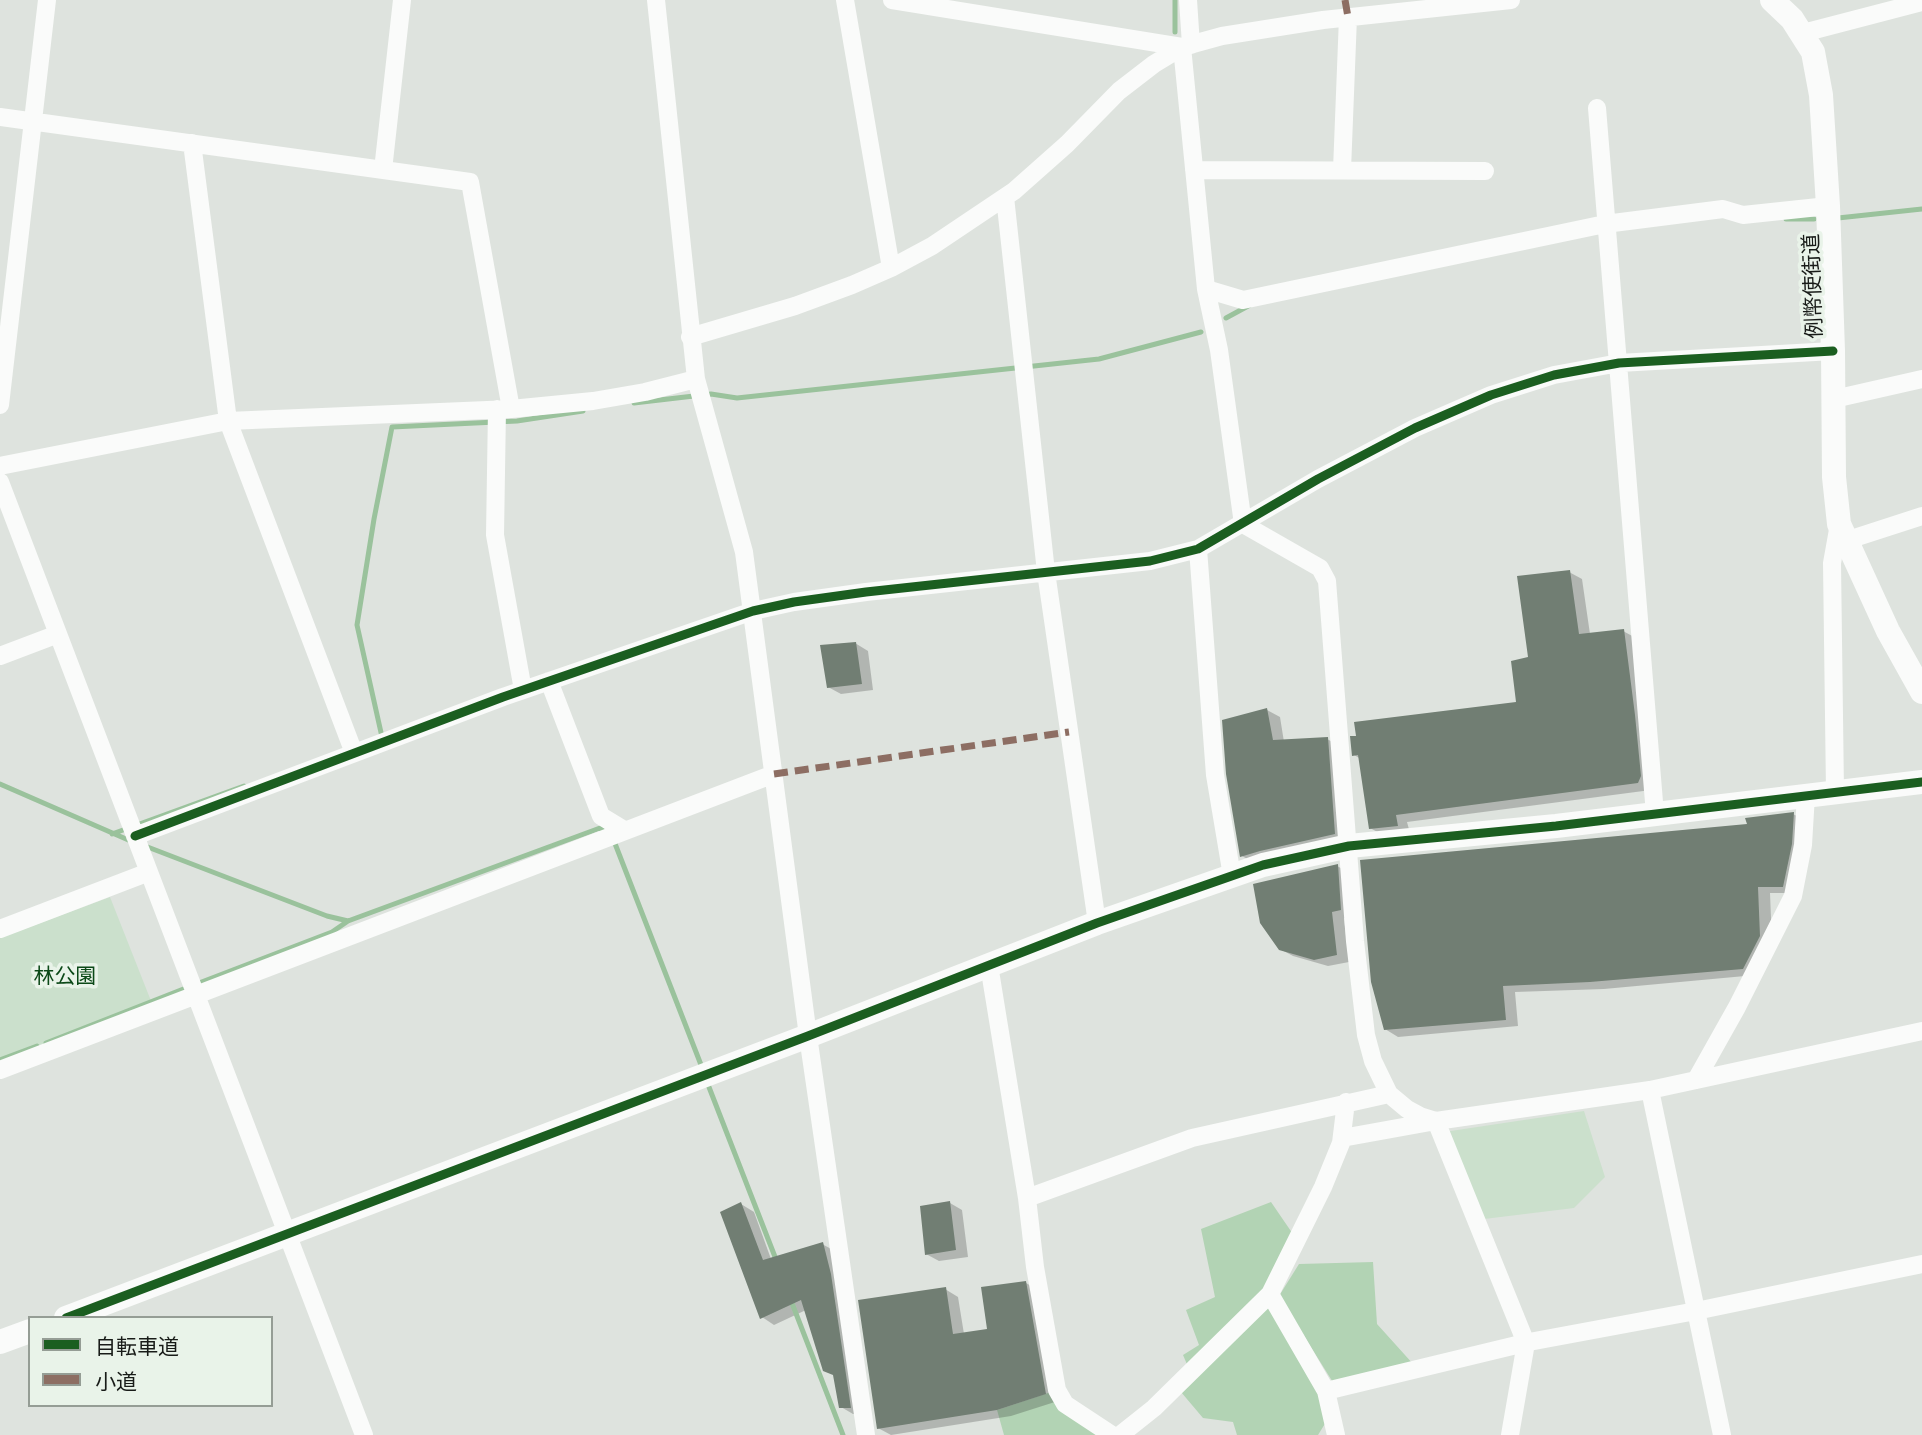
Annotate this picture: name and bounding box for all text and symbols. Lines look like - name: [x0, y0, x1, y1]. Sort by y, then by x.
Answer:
- street label: 例幣使街道: [1800, 233, 1828, 339]
- park label: 林公園: [34, 964, 96, 990]
- legend: [28, 1316, 273, 1407]
- text: 自転車道: [95, 1333, 179, 1360]
- text: 小道: [95, 1368, 137, 1395]

